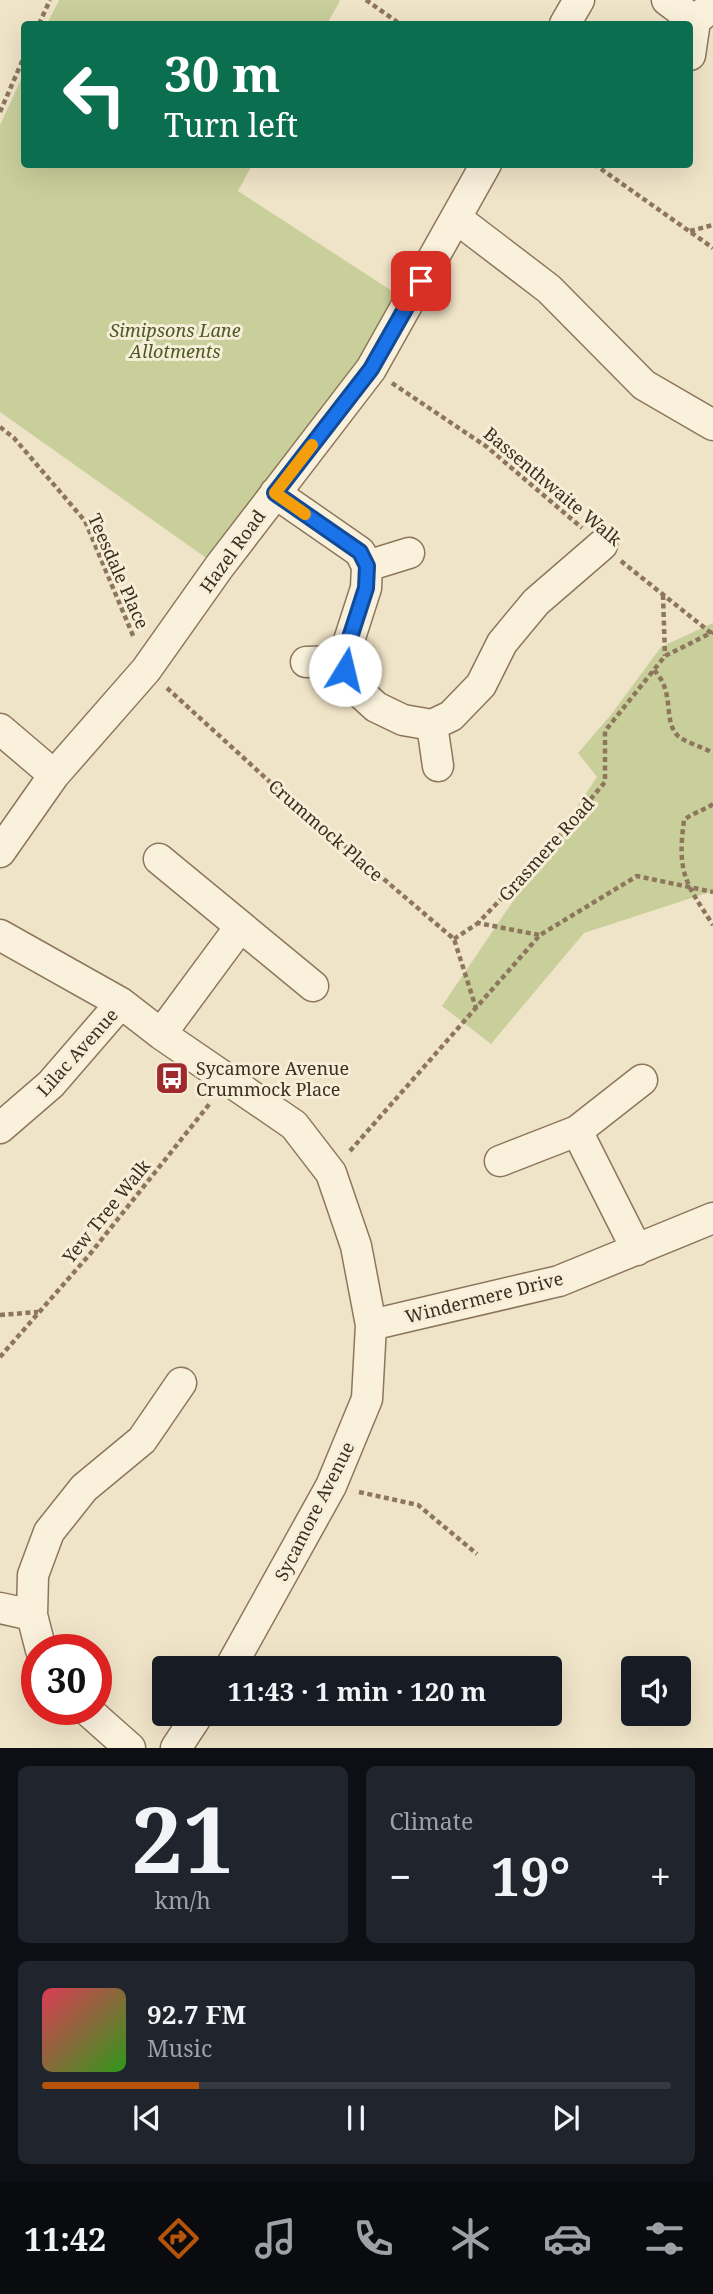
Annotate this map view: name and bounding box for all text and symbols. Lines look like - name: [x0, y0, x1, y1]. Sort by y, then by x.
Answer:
- text: 30 m: [164, 40, 280, 106]
- icon: left: [49, 49, 140, 140]
- text: Turn left: [164, 103, 298, 146]
- pin: [391, 251, 451, 311]
- icon: arrive: [402, 262, 440, 300]
- park label: Simipsons Lane Allotments: [109, 318, 241, 363]
- street label: Bassenthwaite Walk: [479, 421, 627, 551]
- street label: Hazel Road: [194, 505, 270, 597]
- street label: Teesdale Place: [83, 510, 155, 632]
- position arrow: [308, 633, 382, 707]
- street label: Crummock Place: [264, 774, 388, 886]
- street label: Grasmere Road: [493, 792, 599, 906]
- street label: Lilac Avenue: [31, 1003, 123, 1101]
- place label: Sycamore Avenue Crummock Place: [196, 1056, 349, 1101]
- bus stop icon: Sycamore Avenue Crummock Place: [153, 1059, 191, 1097]
- street label: Yew Tree Walk: [56, 1154, 156, 1269]
- street label: Windermere Drive: [402, 1266, 566, 1328]
- street label: Sycamore Avenue: [269, 1437, 359, 1585]
- speed limit sign: 30: [21, 1634, 112, 1725]
- map controls: [621, 1656, 691, 1726]
- button: sound: [621, 1656, 691, 1726]
- text: 11:43 · 1 min · 120 m: [227, 1673, 487, 1709]
- text: 21: [131, 1776, 234, 1900]
- text: Climate: [390, 1805, 473, 1837]
- text: 19°: [491, 1840, 570, 1911]
- text: −: [390, 1850, 412, 1902]
- text: +: [650, 1850, 671, 1902]
- text: km/h: [155, 1884, 211, 1916]
- text: 92.7 FM: [147, 1996, 246, 2032]
- text: Music: [147, 2032, 212, 2064]
- icon: previous: [128, 2099, 166, 2137]
- icon: pause: [337, 2099, 375, 2137]
- icon: next: [547, 2099, 585, 2137]
- icon: directions: [154, 2214, 203, 2263]
- icon: music: [251, 2214, 300, 2263]
- icon: phone: [349, 2214, 398, 2263]
- icon: climate: [446, 2214, 495, 2263]
- icon: car: [543, 2214, 592, 2263]
- icon: filters: [640, 2214, 689, 2263]
- text: 11:42: [24, 2217, 106, 2260]

